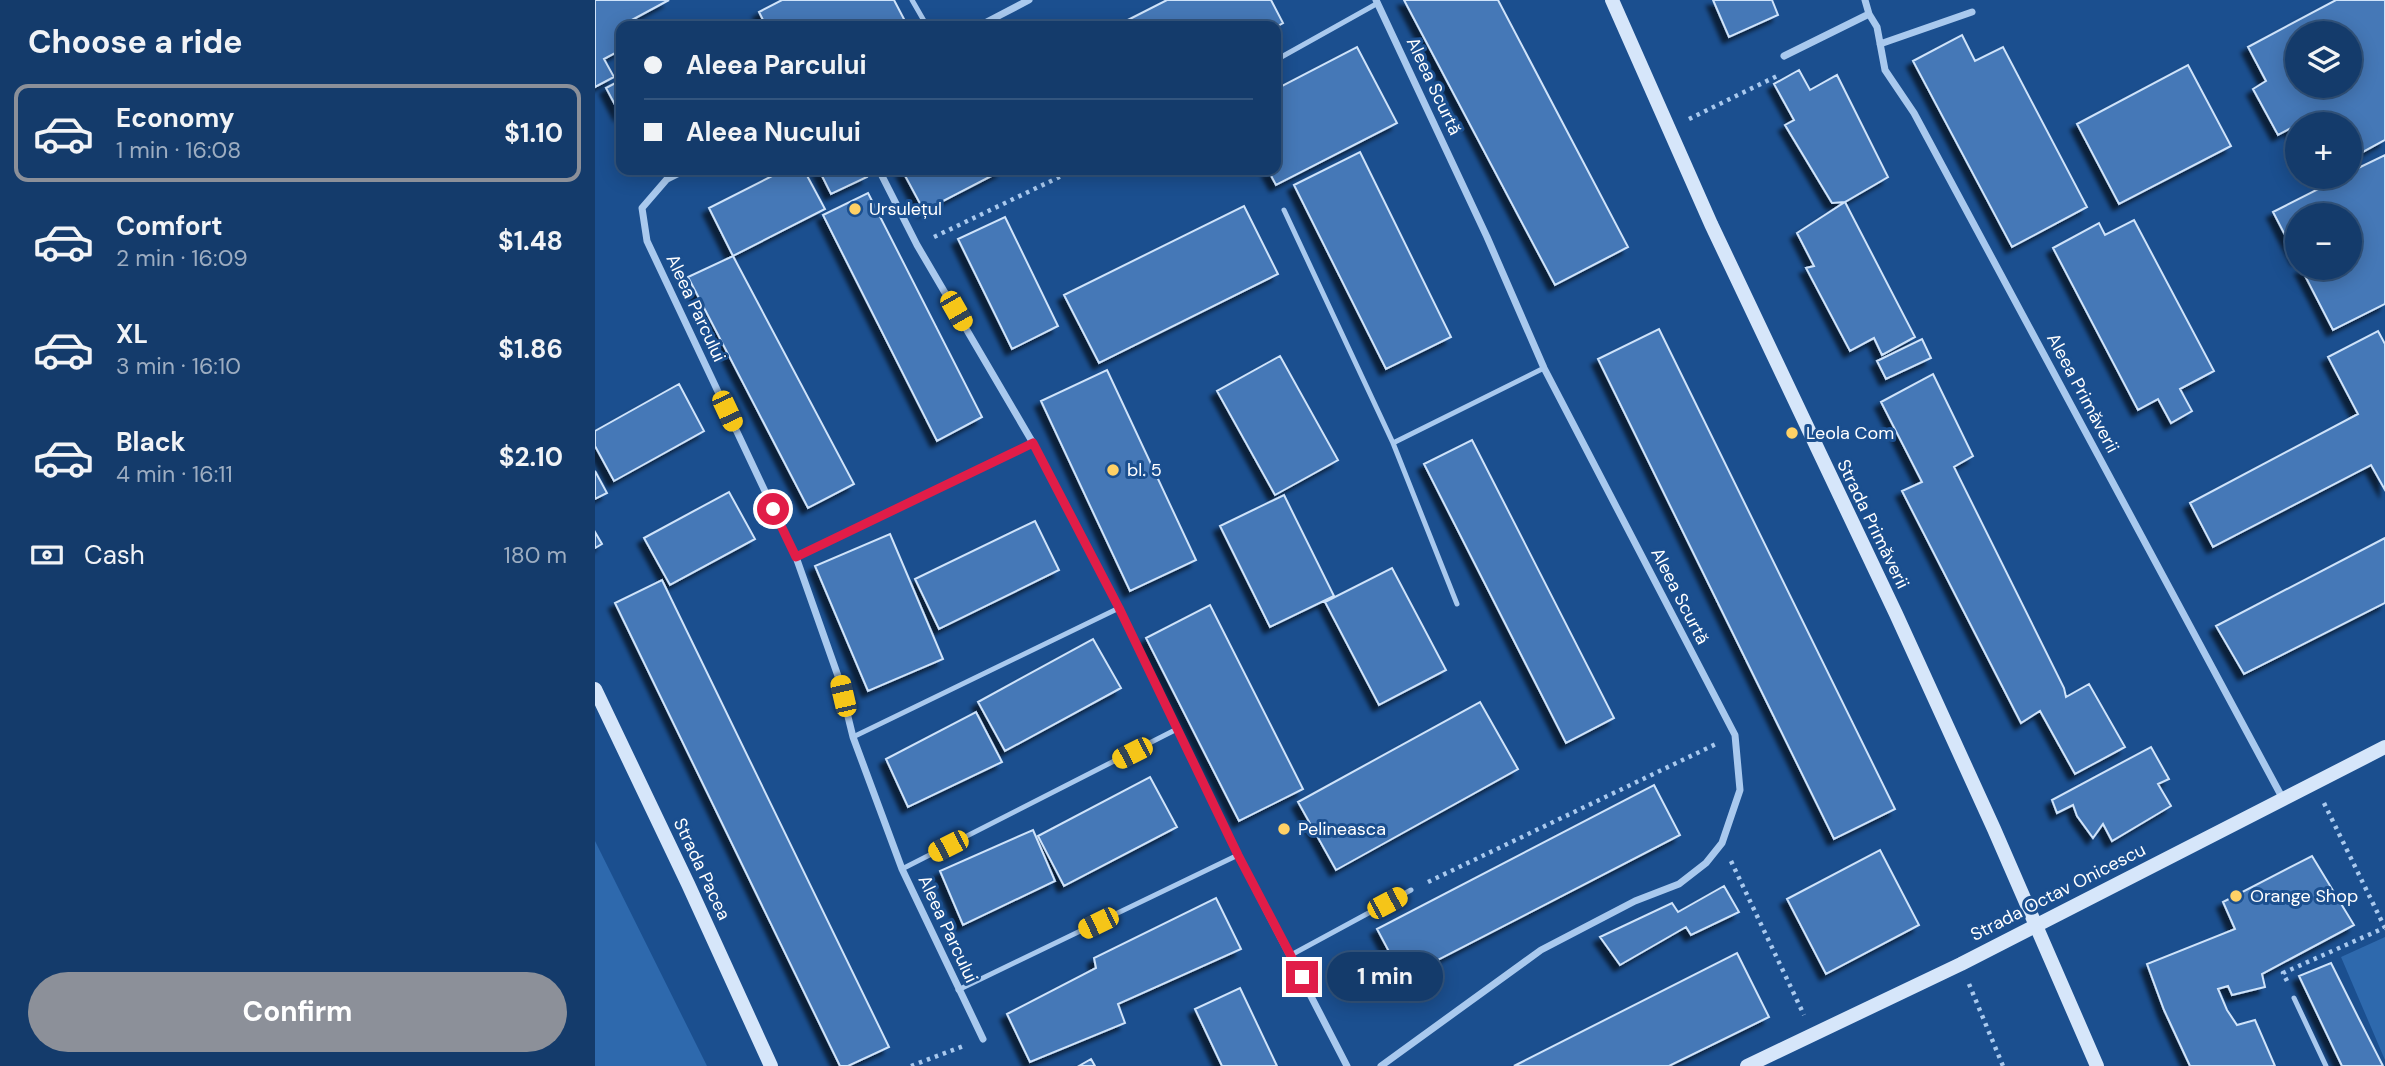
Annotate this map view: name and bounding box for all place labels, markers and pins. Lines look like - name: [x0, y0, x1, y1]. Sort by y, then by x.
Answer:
- place label: Ursulețul: [869, 197, 942, 221]
- marker: Ursulețul: [847, 201, 863, 217]
- place label: Leola Com: [1806, 421, 1894, 445]
- marker: Leola Com: [1784, 425, 1800, 441]
- place label: bl. 5: [1127, 458, 1162, 482]
- marker: bl. 5: [1105, 462, 1121, 478]
- place label: Pelineasca: [1298, 817, 1386, 841]
- marker: Pelineasca: [1276, 821, 1292, 837]
- place label: Orange Shop: [2250, 884, 2358, 908]
- marker: Orange Shop: [2228, 888, 2244, 904]

